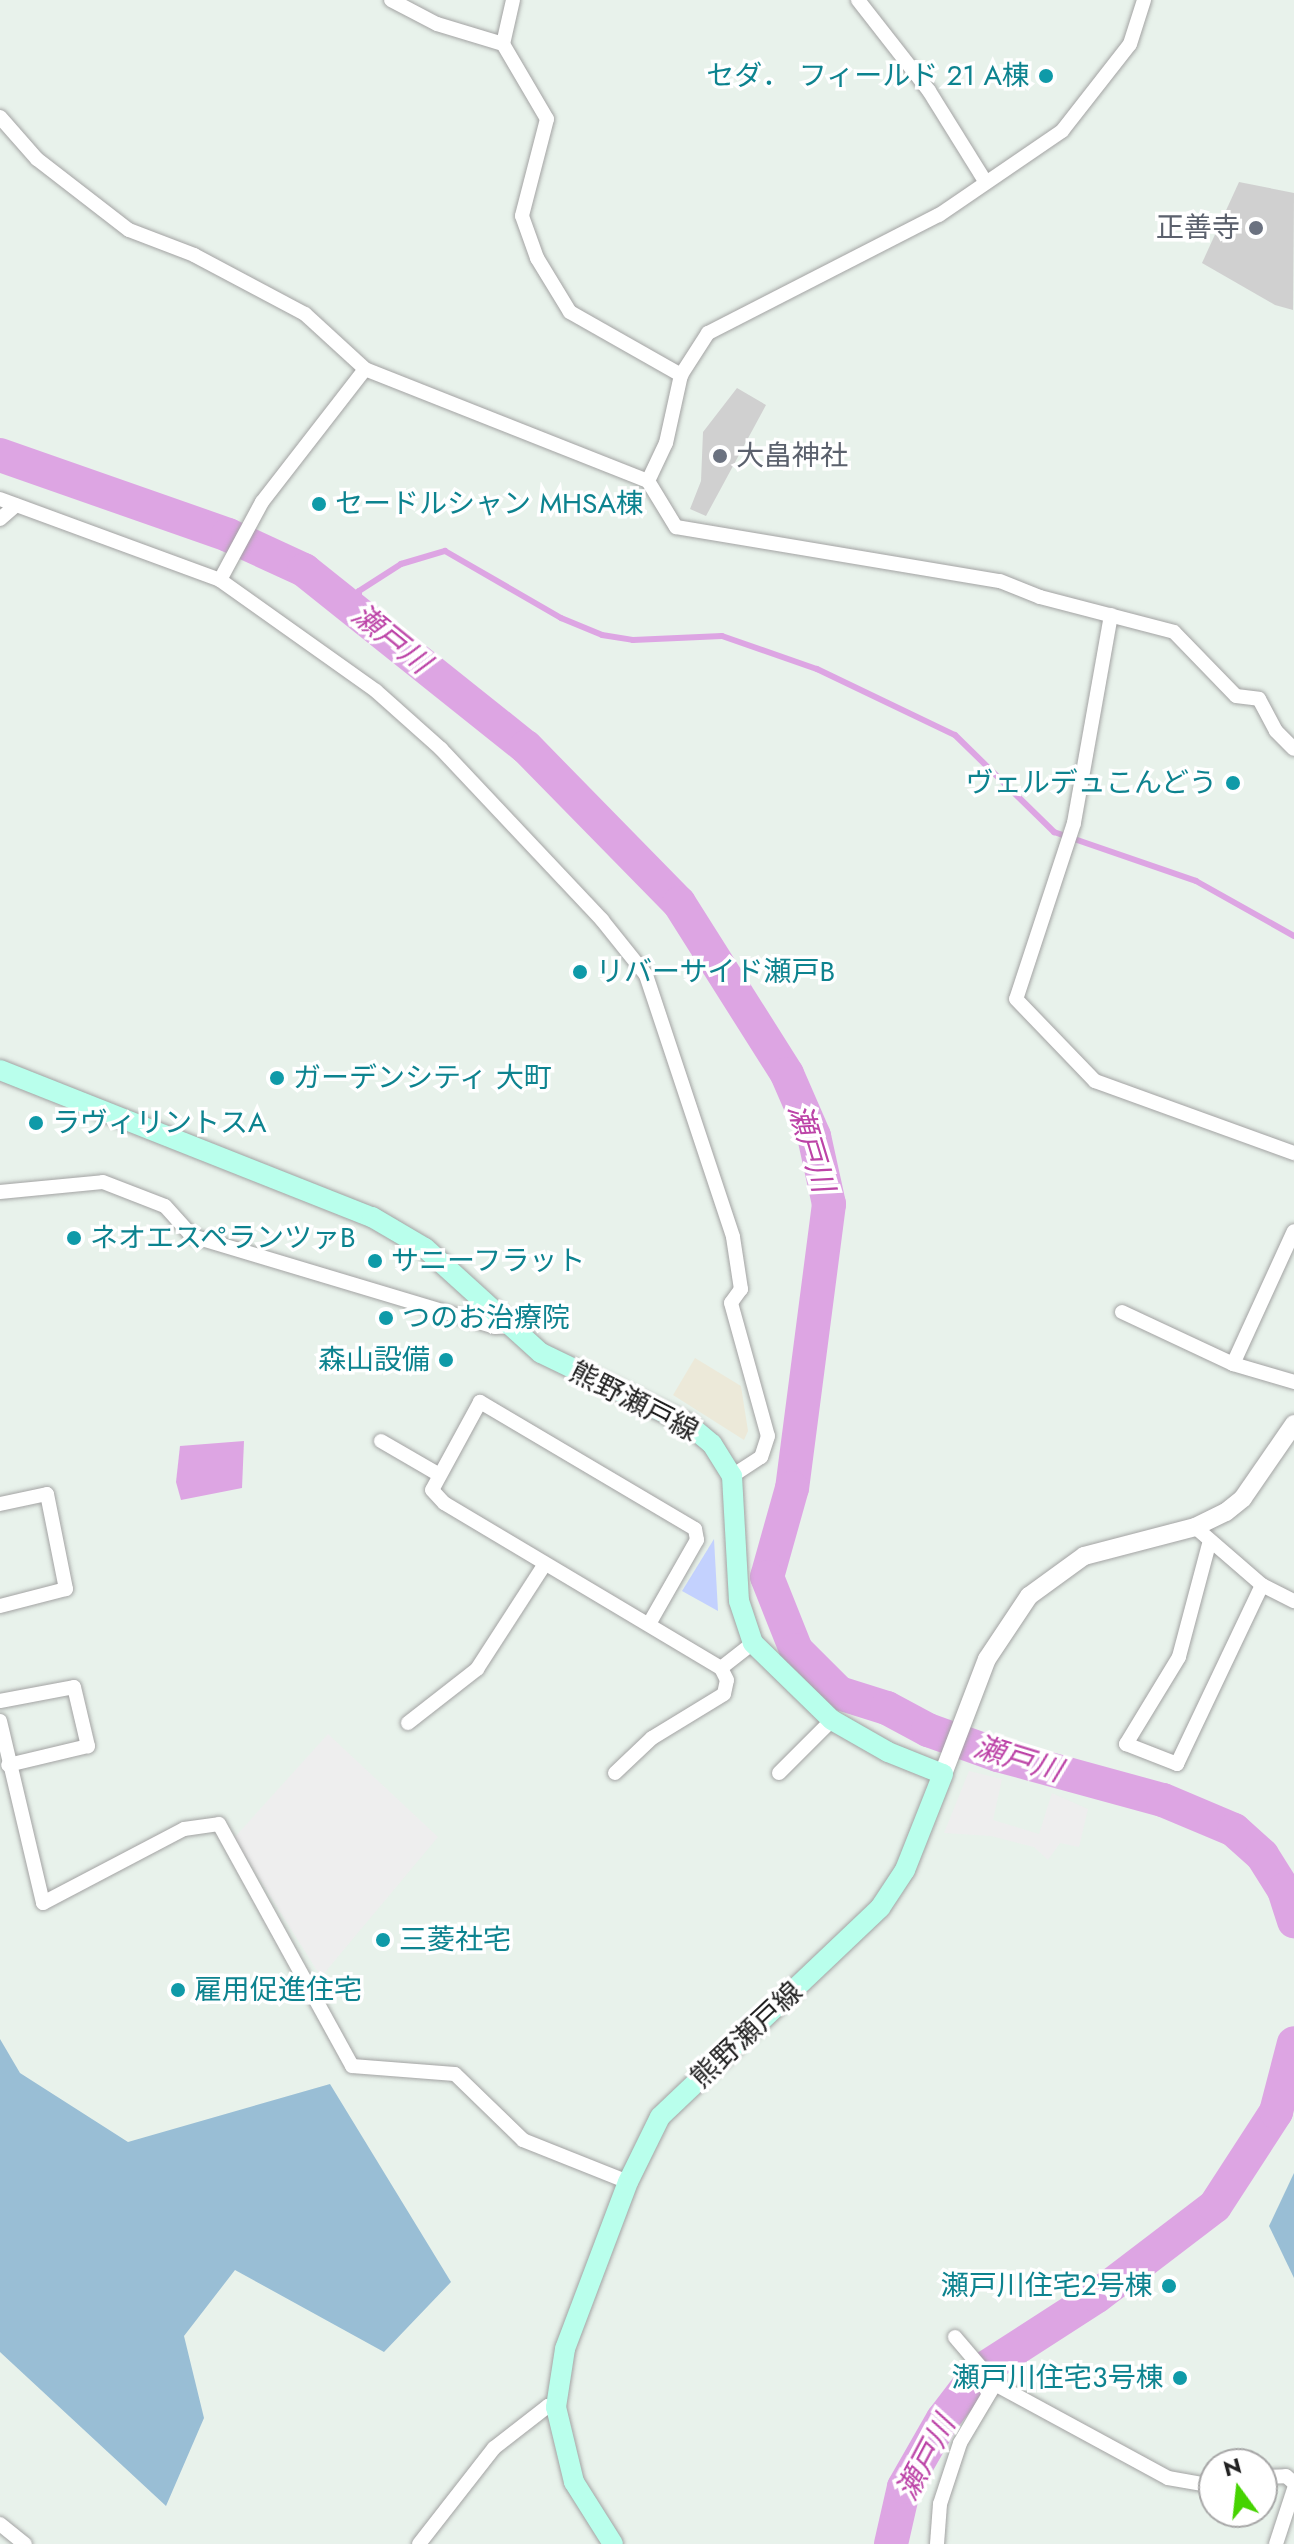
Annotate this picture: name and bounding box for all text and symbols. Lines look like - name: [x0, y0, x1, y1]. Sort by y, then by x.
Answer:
- place label: セダ． フィールド 21 A棟: [706, 59, 1030, 93]
- marker: セダ． フィールド 21 A棟: [1037, 67, 1055, 85]
- place label: 正善寺: [1156, 211, 1240, 245]
- marker: 正善寺: [1247, 219, 1265, 237]
- place label: 大畠神社: [736, 439, 848, 473]
- marker: 大畠神社: [711, 447, 729, 465]
- place label: セードルシャン MHSA棟: [335, 487, 644, 521]
- marker: セードルシャン MHSA棟: [310, 495, 328, 513]
- water label: 瀬戸川: [345, 597, 437, 681]
- place label: ヴェルデュこんどう: [965, 766, 1217, 800]
- marker: ヴェルデュこんどう: [1224, 774, 1242, 792]
- place label: リバーサイド瀬戸B: [596, 955, 836, 989]
- marker: リバーサイド瀬戸B: [571, 963, 589, 981]
- place label: ガーデンシティ 大町: [293, 1061, 553, 1095]
- marker: ガーデンシティ 大町: [268, 1069, 286, 1087]
- water label: 瀬戸川: [781, 1100, 841, 1196]
- place label: ラヴィリントスA: [52, 1106, 266, 1140]
- marker: ラヴィリントスA: [27, 1114, 45, 1132]
- place label: ネオエスペランツァB: [90, 1221, 358, 1255]
- marker: ネオエスペランツァB: [65, 1229, 83, 1247]
- place label: サニーフラット: [391, 1244, 587, 1278]
- marker: サニーフラット: [366, 1252, 384, 1270]
- place label: つのお治療院: [402, 1301, 570, 1335]
- marker: つのお治療院: [377, 1309, 395, 1327]
- place label: 森山設備: [318, 1343, 430, 1377]
- marker: 森山設備: [437, 1351, 455, 1369]
- street label: 熊野瀬戸線: [564, 1355, 704, 1449]
- water label: 瀬戸川: [970, 1729, 1066, 1789]
- place label: 三菱社宅: [399, 1923, 511, 1957]
- marker: 三菱社宅: [374, 1931, 392, 1949]
- place label: 雇用促進住宅: [194, 1973, 362, 2007]
- street label: 熊野瀬戸線: [684, 1975, 810, 2095]
- marker: 雇用促進住宅: [169, 1981, 187, 1999]
- place label: 瀬戸川住宅２号棟: [941, 2269, 1153, 2303]
- marker: 瀬戸川住宅２号棟: [1160, 2277, 1178, 2295]
- place label: 瀬戸川住宅３号棟: [952, 2361, 1164, 2395]
- marker: 瀬戸川住宅３号棟: [1171, 2369, 1189, 2387]
- water label: 瀬戸川: [889, 2410, 963, 2506]
- north arrow: [1198, 2448, 1278, 2528]
- text: N: [1220, 2449, 1245, 2484]

